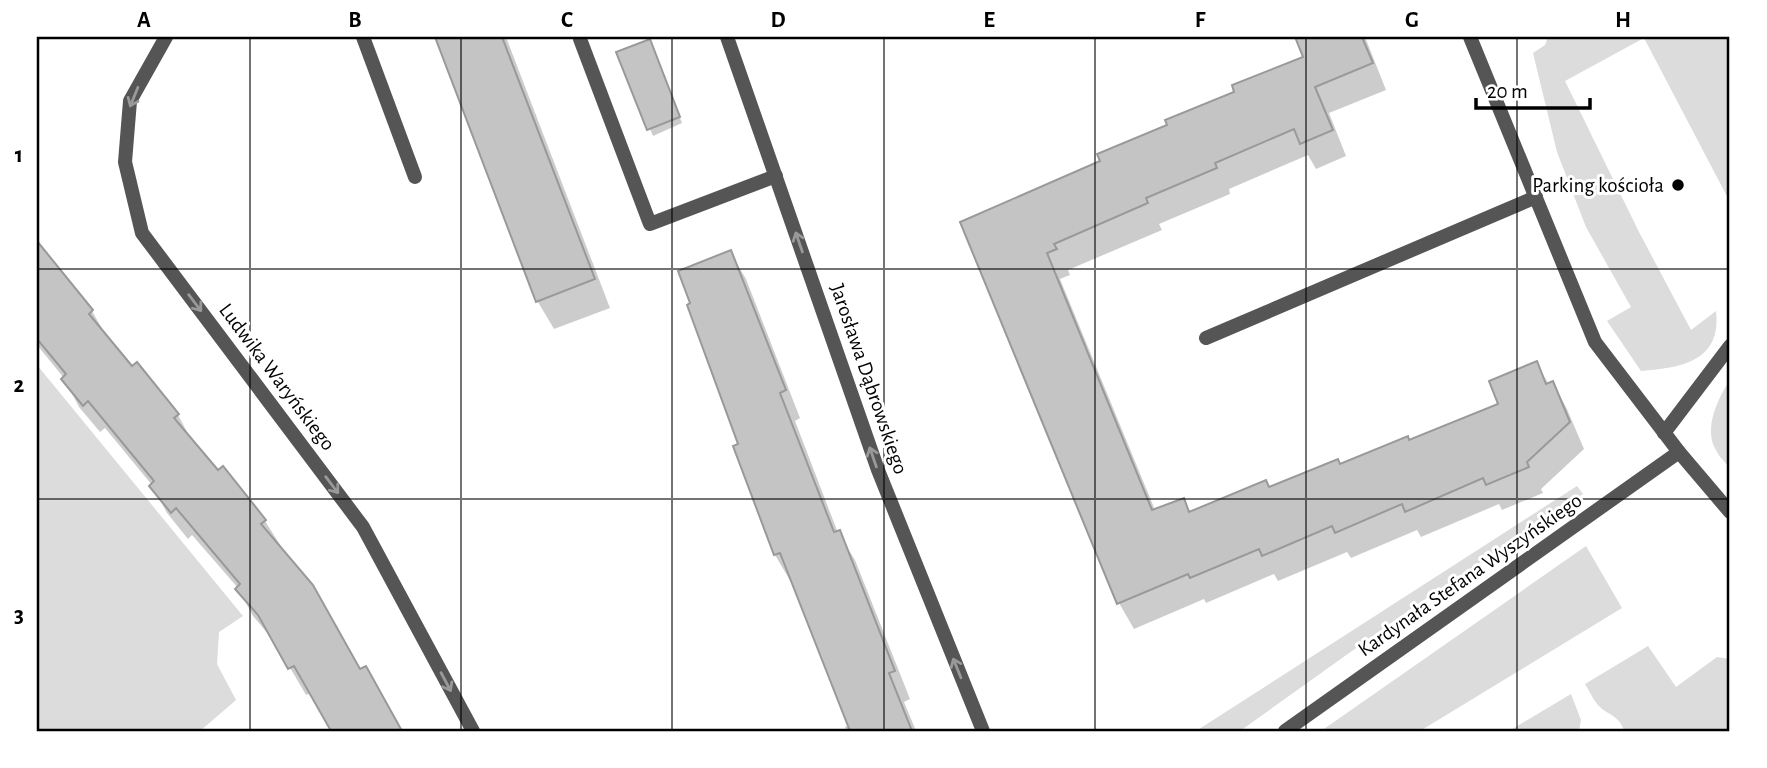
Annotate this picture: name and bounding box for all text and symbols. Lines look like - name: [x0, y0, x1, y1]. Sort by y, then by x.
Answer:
- text: A: [137, 9, 151, 32]
- text: B: [348, 9, 362, 32]
- text: C: [561, 9, 573, 32]
- text: D: [770, 9, 786, 32]
- text: E: [983, 9, 995, 32]
- text: F: [1195, 9, 1206, 32]
- text: G: [1405, 9, 1419, 32]
- text: H: [1615, 9, 1631, 32]
- scale bar: [1476, 66, 1590, 110]
- text: 20 m: [1487, 81, 1528, 102]
- one-way arrow: [127, 86, 140, 107]
- text: 1: [15, 144, 23, 167]
- place label: Parking kościoła: [1532, 175, 1664, 196]
- marker: Parking kościoła: [1670, 177, 1686, 193]
- one-way arrow: [792, 231, 804, 253]
- street label: Jarosława Dąbrowskiego: [827, 281, 911, 477]
- one-way arrow: [187, 294, 202, 313]
- street label: Ludwika Waryńskiego: [215, 300, 339, 454]
- text: 2: [14, 374, 25, 397]
- one-way arrow: [866, 446, 878, 468]
- one-way arrow: [324, 476, 339, 494]
- street label: Kardynała Stefana Wyszyńskiego: [1354, 490, 1586, 660]
- text: 3: [14, 604, 24, 627]
- one-way arrow: [950, 658, 963, 679]
- one-way arrow: [439, 671, 453, 691]

